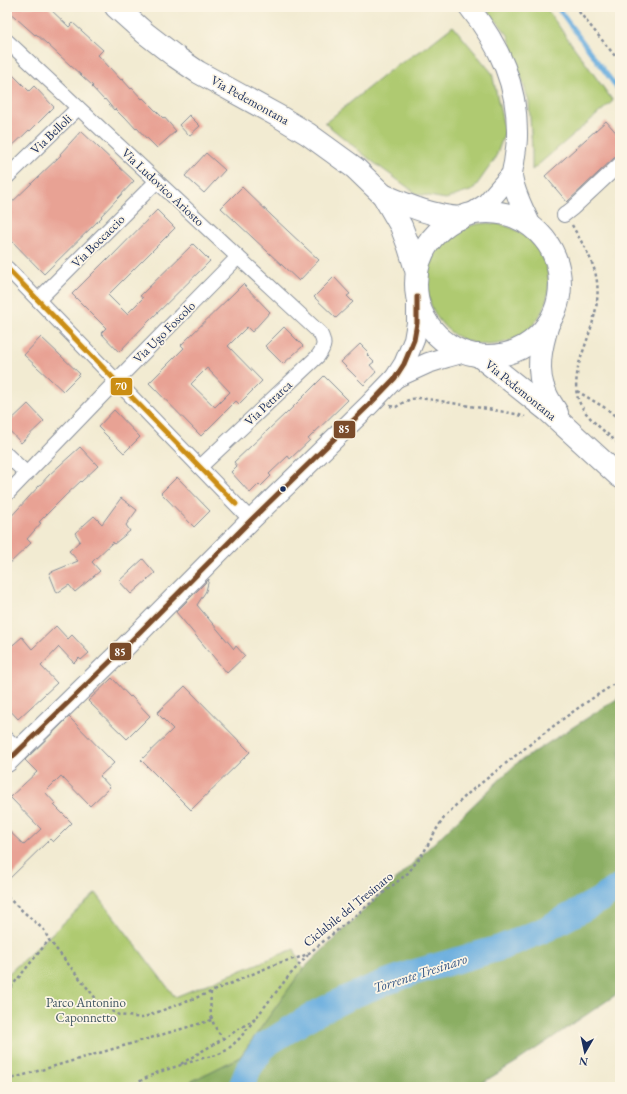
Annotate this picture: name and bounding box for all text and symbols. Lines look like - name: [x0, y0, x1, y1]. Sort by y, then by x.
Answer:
- street label: Via Pedemontana: [208, 71, 293, 129]
- street label: Via Belloli: [27, 110, 75, 158]
- street label: Via Ludovico Ariosto: [118, 144, 208, 230]
- street label: Via Boccaccio: [68, 211, 128, 271]
- street label: Via Ugo Foscolo: [129, 297, 199, 367]
- street label: Via Pedemontana: [482, 356, 561, 425]
- street label: Via Petrarca: [241, 376, 296, 429]
- line badge: 70: [110, 377, 133, 396]
- text: 70: [115, 379, 127, 393]
- line badge: 85: [333, 420, 356, 439]
- text: 85: [338, 422, 350, 436]
- unlabelled marker: [278, 484, 288, 494]
- line badge: 85: [109, 642, 132, 661]
- text: 85: [114, 645, 126, 659]
- street label: Ciclabile del Tresinaro: [299, 867, 397, 951]
- water label: Torrente Tresinaro: [371, 949, 470, 997]
- park label: Parco Antonino Caponnetto: [46, 994, 126, 1026]
- north arrow: [565, 1032, 605, 1072]
- text: N: [578, 1054, 589, 1069]

